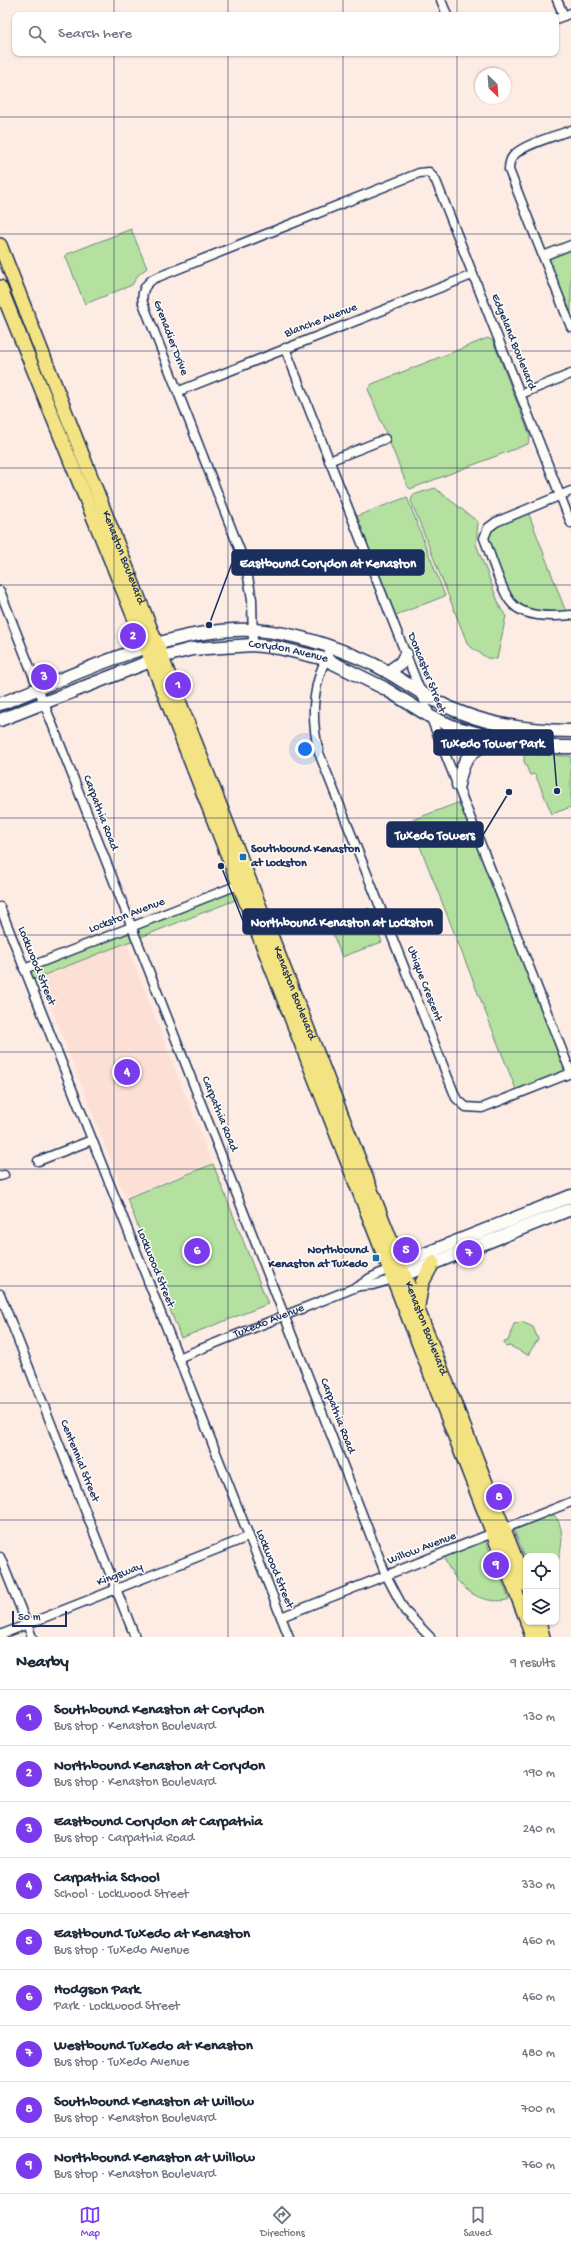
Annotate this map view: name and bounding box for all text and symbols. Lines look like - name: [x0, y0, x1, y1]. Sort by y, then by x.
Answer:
- search box: [12, 12, 559, 56]
- icon: search: [26, 23, 48, 45]
- text: Search here: [58, 25, 132, 43]
- north arrow: [475, 68, 511, 104]
- street label: Edgeland Boulevard: [487, 292, 539, 393]
- street label: Grenadier Drive: [149, 298, 191, 378]
- street label: Blanche Avenue: [282, 300, 360, 342]
- street label: Kenaston Boulevard: [98, 509, 148, 607]
- callout: Eastbound Corydon at Kenaston: [232, 550, 424, 575]
- text: Eastbound Corydon at Kenaston: [240, 557, 417, 572]
- pin: 2: [120, 621, 146, 651]
- street label: Doncaster Street: [403, 630, 449, 716]
- street label: Corydon Avenue: [248, 638, 330, 667]
- pin: 3: [31, 662, 57, 692]
- pin: 1: [165, 670, 191, 700]
- callout: Tuxedo Tower Park: [434, 730, 553, 755]
- text: Tuxedo Tower Park: [440, 737, 547, 752]
- your location: [295, 739, 315, 759]
- street label: Carpathia Road: [79, 773, 121, 854]
- callout: Tuxedo Towers: [387, 822, 483, 847]
- text: Tuxedo Towers: [394, 829, 476, 844]
- place label: Southbound Kenaston at Lockston: [250, 843, 360, 871]
- marker: Southbound Kenaston at Lockston: [238, 852, 248, 862]
- street label: Lockston Avenue: [87, 895, 168, 937]
- callout: Northbound Kenaston at Lockston: [243, 909, 442, 934]
- text: Northbound Kenaston at Lockston: [251, 916, 434, 931]
- street label: Lockwood Street: [14, 925, 59, 1008]
- street label: Ubique Crescent: [403, 944, 445, 1025]
- street label: Kenaston Boulevard: [269, 945, 319, 1043]
- pin: 4: [114, 1057, 140, 1087]
- street label: Carpathia Road: [198, 1074, 241, 1154]
- street label: Lockwood Street: [133, 1227, 178, 1310]
- pin: 5: [393, 1235, 419, 1265]
- pin: 6: [184, 1236, 210, 1266]
- pin: 7: [456, 1238, 482, 1268]
- place label: Northbound Kenaston at Tuxedo: [267, 1244, 370, 1272]
- marker: Northbound Kenaston at Tuxedo: [371, 1253, 381, 1263]
- street label: Kenaston Boulevard: [401, 1280, 450, 1378]
- street label: Tuxedo Avenue: [231, 1301, 307, 1343]
- street label: Carpathia Road: [316, 1376, 358, 1457]
- street label: Centennial Street: [56, 1418, 102, 1505]
- pin: 8: [486, 1482, 512, 1512]
- street label: Lockwood Street: [252, 1528, 297, 1611]
- street label: Willow Avenue: [386, 1529, 459, 1569]
- pin: 9: [483, 1550, 509, 1580]
- map controls: [523, 1553, 559, 1625]
- button: locate: [523, 1553, 559, 1589]
- street label: Kingsway: [95, 1560, 145, 1590]
- button: layers: [523, 1589, 559, 1625]
- scale bar: [12, 1609, 67, 1628]
- text: 50 m: [18, 1612, 40, 1624]
- text: Nearby: [16, 1653, 69, 1673]
- text: 9 results: [510, 1656, 555, 1671]
- text: Southbound Kenaston at Corydon: [54, 1701, 264, 1719]
- text: 1: [26, 1710, 32, 1725]
- text: 130 m: [523, 1710, 555, 1725]
- text: Bus stop · Kenaston Boulevard: [54, 1719, 216, 1734]
- text: Northbound Kenaston at Corydon: [54, 1757, 265, 1775]
- text: 2: [26, 1766, 32, 1781]
- text: 190 m: [524, 1766, 555, 1781]
- text: Bus stop · Kenaston Boulevard: [54, 1775, 216, 1790]
- text: Eastbound Corydon at Carpathia: [54, 1813, 263, 1831]
- text: 3: [26, 1822, 32, 1837]
- text: 240 m: [523, 1822, 555, 1837]
- text: Bus stop · Carpathia Road: [54, 1831, 194, 1846]
- text: Carpathia School: [54, 1869, 160, 1887]
- text: 4: [26, 1878, 32, 1893]
- text: 330 m: [522, 1878, 555, 1893]
- text: School · Lockwood Street: [54, 1887, 189, 1902]
- text: Eastbound Tuxedo at Kenaston: [54, 1925, 250, 1943]
- text: 5: [26, 1934, 32, 1949]
- text: 460 m: [523, 1934, 555, 1949]
- text: Bus stop · Tuxedo Avenue: [54, 1943, 189, 1958]
- text: Hodgson Park: [54, 1981, 140, 1999]
- text: 6: [26, 1990, 32, 2005]
- text: 460 m: [523, 1990, 555, 2005]
- text: Park · Lockwood Street: [54, 1999, 180, 2014]
- text: Westbound Tuxedo at Kenaston: [54, 2037, 253, 2055]
- text: 7: [26, 2046, 32, 2061]
- text: 480 m: [522, 2046, 555, 2061]
- text: Bus stop · Tuxedo Avenue: [54, 2055, 189, 2070]
- text: Southbound Kenaston at Willow: [54, 2093, 254, 2111]
- text: 8: [25, 2102, 33, 2117]
- text: 700 m: [521, 2102, 555, 2117]
- text: Bus stop · Kenaston Boulevard: [54, 2111, 216, 2126]
- text: Northbound Kenaston at Willow: [54, 2149, 255, 2167]
- text: 9: [26, 2158, 32, 2173]
- text: 760 m: [522, 2158, 555, 2173]
- text: Bus stop · Kenaston Boulevard: [54, 2167, 216, 2182]
- tab: Map: [79, 2204, 101, 2240]
- tab: Directions: [260, 2204, 305, 2240]
- tab: Saved: [463, 2204, 492, 2240]

